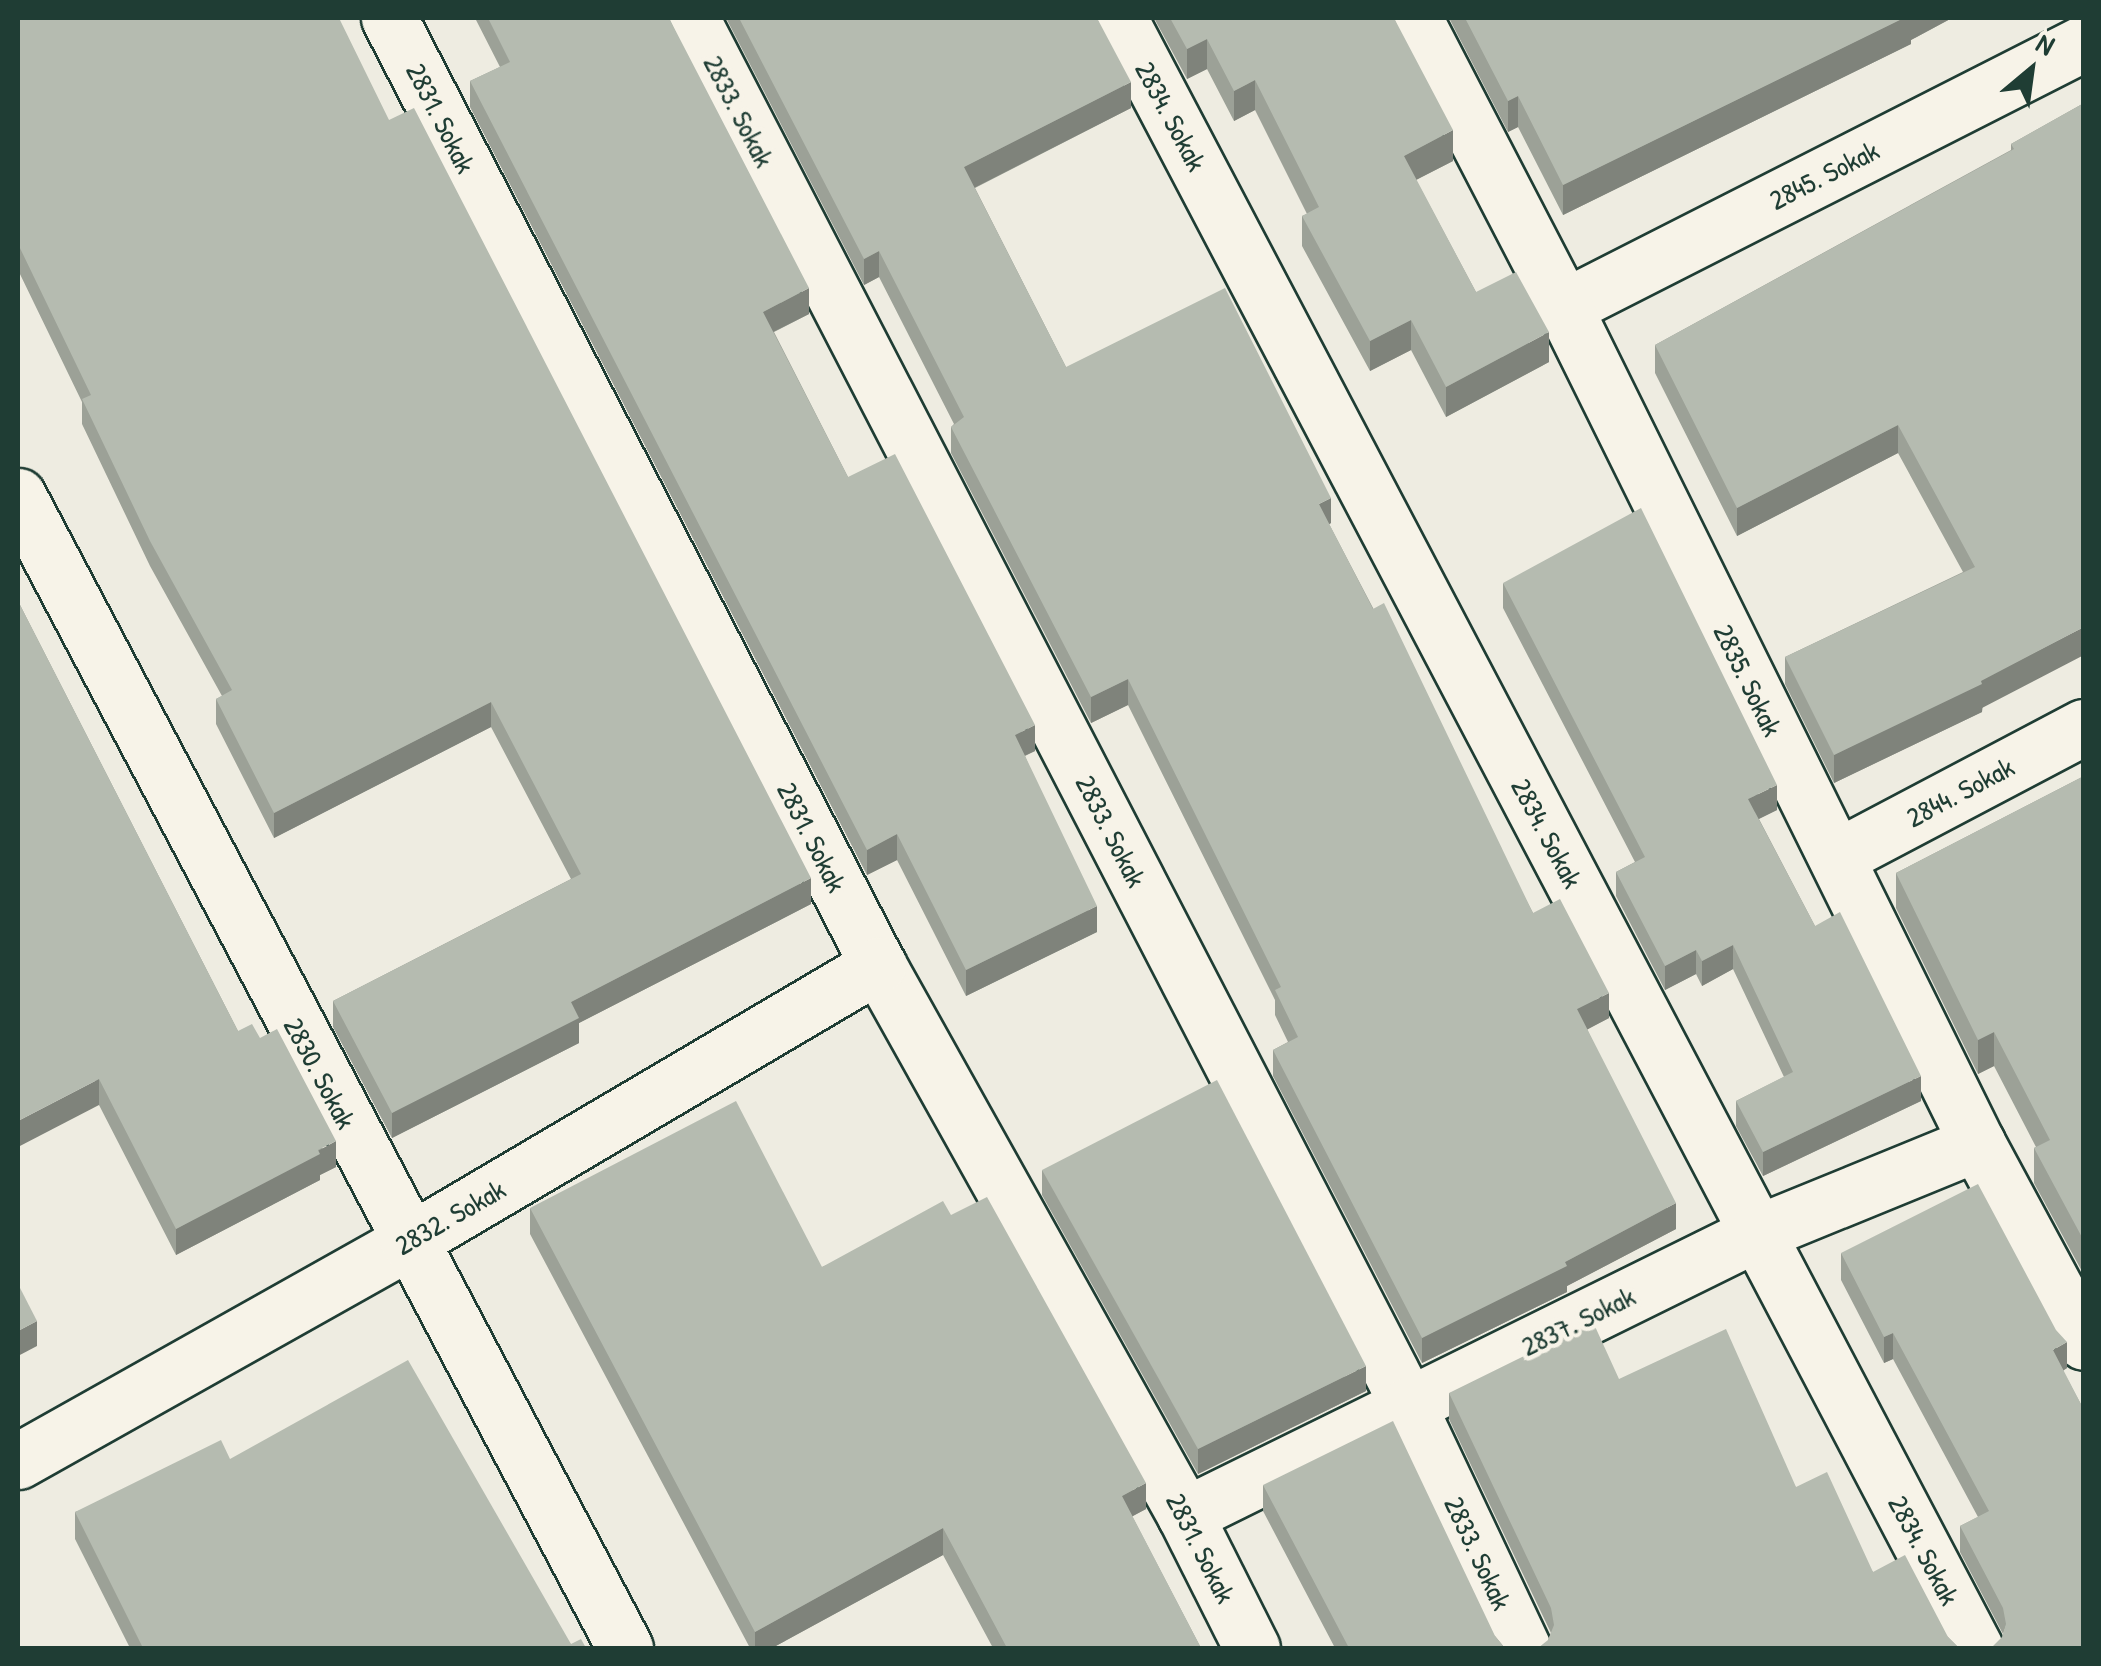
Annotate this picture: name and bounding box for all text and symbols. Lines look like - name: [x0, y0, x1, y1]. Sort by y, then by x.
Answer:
- north arrow: [1981, 20, 2081, 120]
- text: N: [2030, 24, 2061, 64]
- street label: 2833. Sokak: [697, 49, 781, 173]
- street label: 2834. Sokak: [1128, 56, 1214, 176]
- street label: 2831. Sokak: [399, 57, 483, 179]
- street label: 2845. Sokak: [1764, 133, 1884, 217]
- street label: 2835. Sokak: [1707, 619, 1789, 741]
- street label: 2844. Sokak: [1900, 750, 2020, 834]
- street label: 2833. Sokak: [1069, 769, 1153, 893]
- street label: 2834. Sokak: [1504, 773, 1590, 893]
- street label: 2831. Sokak: [770, 776, 854, 898]
- street label: 2830. Sokak: [277, 1012, 363, 1134]
- street label: 2832. Sokak: [389, 1172, 511, 1262]
- street label: 2837. Sokak: [1516, 1279, 1640, 1363]
- street label: 2831. Sokak: [1159, 1487, 1243, 1609]
- street label: 2834. Sokak: [1881, 1490, 1967, 1610]
- street label: 2833. Sokak: [1437, 1491, 1519, 1615]

